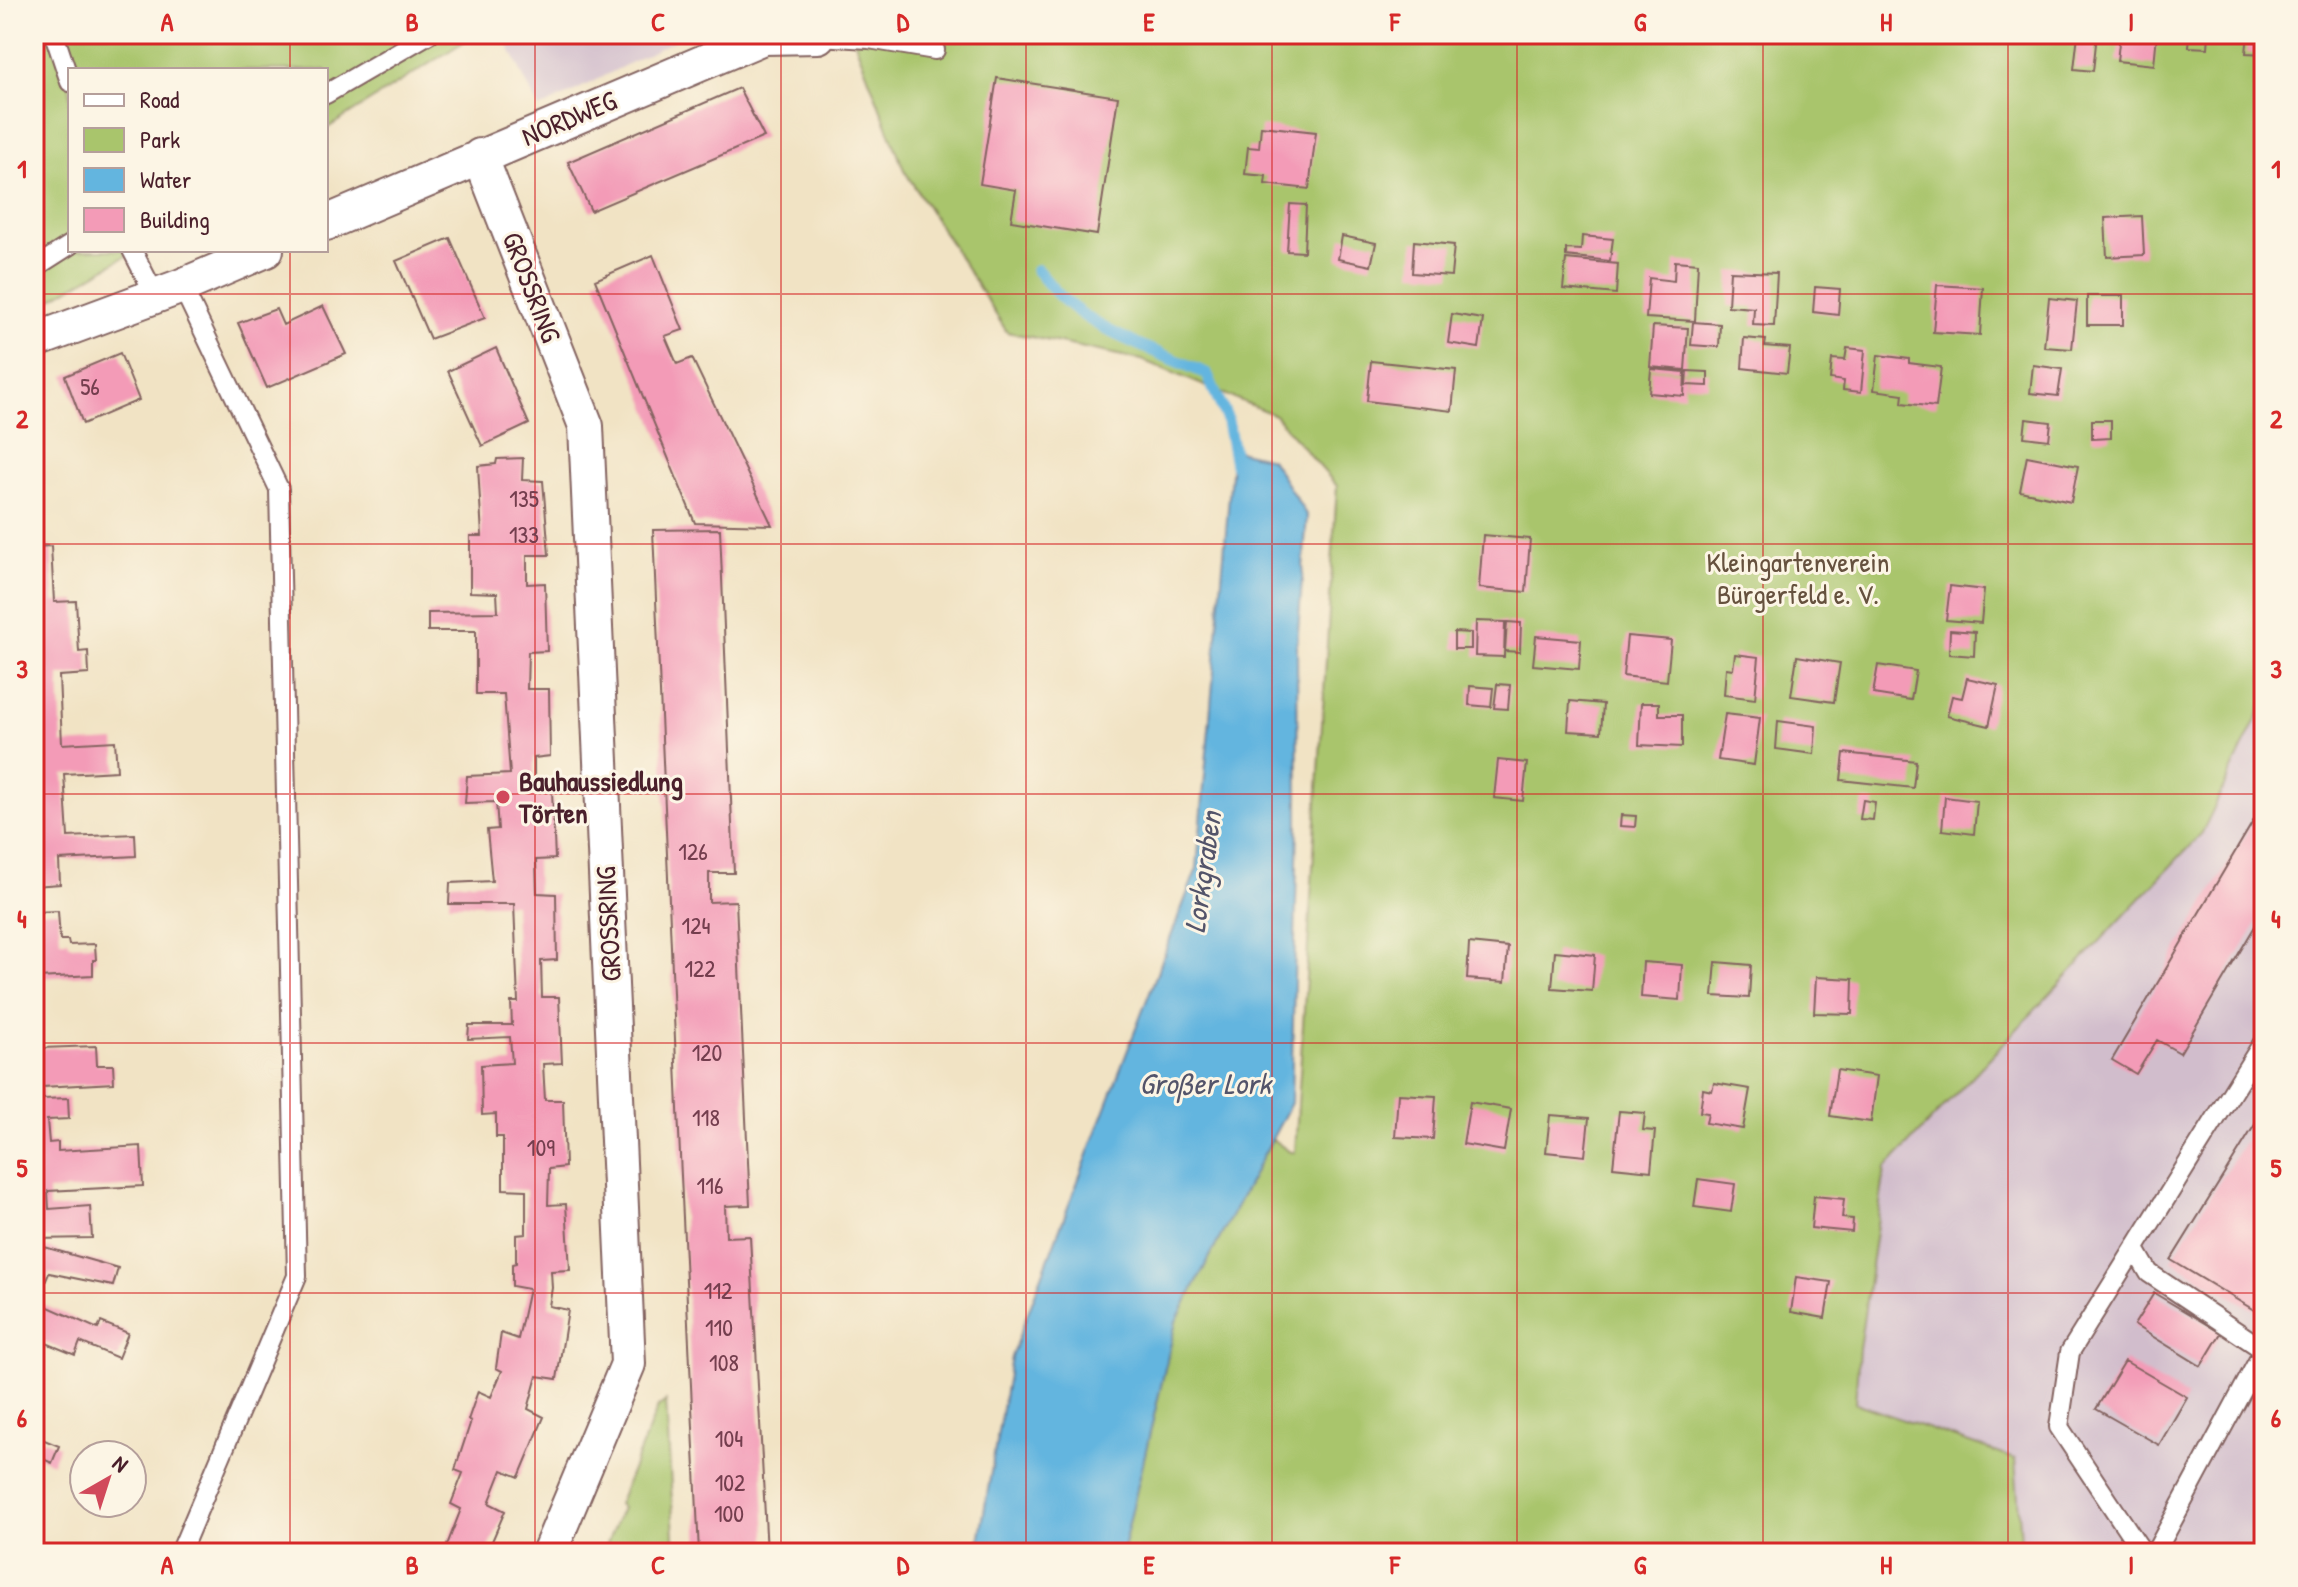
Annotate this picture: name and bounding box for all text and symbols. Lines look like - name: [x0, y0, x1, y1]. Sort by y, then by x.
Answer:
- text: A: [161, 4, 174, 39]
- text: B: [405, 4, 419, 39]
- text: C: [651, 4, 665, 39]
- text: D: [897, 4, 910, 39]
- text: E: [1143, 4, 1155, 39]
- text: F: [1389, 4, 1401, 39]
- text: G: [1634, 4, 1647, 39]
- text: H: [1880, 4, 1892, 39]
- text: I: [2128, 4, 2134, 39]
- legend: [68, 68, 328, 252]
- street label: NORDWEG: [516, 81, 623, 155]
- text: Road: [140, 83, 179, 115]
- text: Park: [140, 123, 180, 155]
- text: 1: [17, 151, 27, 186]
- text: 1: [2271, 151, 2281, 186]
- text: Water: [140, 163, 191, 195]
- text: Building: [140, 203, 210, 235]
- street label: GROSSRING: [494, 226, 571, 348]
- house number: 56: [80, 370, 100, 402]
- text: 2: [16, 401, 29, 436]
- text: 2: [2270, 401, 2283, 436]
- house number: 135: [509, 482, 539, 514]
- house number: 133: [509, 518, 539, 550]
- park label: Kleingartenverein Bürgerfeld e. V.: [1706, 543, 1890, 613]
- text: 3: [16, 651, 28, 686]
- text: 3: [2270, 651, 2282, 686]
- place label: Bauhaussiedlung Törten: [518, 762, 683, 832]
- marker: Bauhaussiedlung Törten: [494, 788, 512, 806]
- water label: Lorkgraben: [1174, 806, 1232, 935]
- house number: 126: [678, 835, 708, 867]
- street label: GROSSRING: [586, 865, 630, 982]
- text: 4: [17, 901, 27, 936]
- text: 4: [2271, 901, 2281, 936]
- house number: 124: [682, 909, 710, 941]
- house number: 122: [684, 952, 716, 984]
- house number: 120: [692, 1036, 722, 1068]
- water label: Großer Lork: [1139, 1063, 1273, 1104]
- house number: 118: [692, 1101, 720, 1133]
- house number: 109: [527, 1131, 555, 1163]
- text: 5: [17, 1150, 28, 1185]
- text: 5: [2271, 1150, 2282, 1185]
- house number: 116: [697, 1169, 724, 1201]
- house number: 112: [704, 1274, 732, 1306]
- house number: 110: [705, 1311, 733, 1343]
- house number: 108: [709, 1346, 739, 1378]
- text: 6: [17, 1400, 28, 1435]
- text: 6: [2271, 1400, 2282, 1435]
- house number: 104: [715, 1422, 743, 1454]
- north arrow: [68, 1439, 148, 1519]
- text: N: [107, 1448, 135, 1479]
- house number: 102: [715, 1466, 745, 1498]
- house number: 100: [714, 1497, 744, 1529]
- text: A: [161, 1547, 174, 1582]
- text: B: [405, 1547, 419, 1582]
- text: C: [651, 1547, 665, 1582]
- text: D: [897, 1547, 910, 1582]
- text: E: [1143, 1547, 1155, 1582]
- text: F: [1389, 1547, 1401, 1582]
- text: G: [1634, 1547, 1647, 1582]
- text: H: [1880, 1547, 1892, 1582]
- text: I: [2128, 1547, 2134, 1582]

